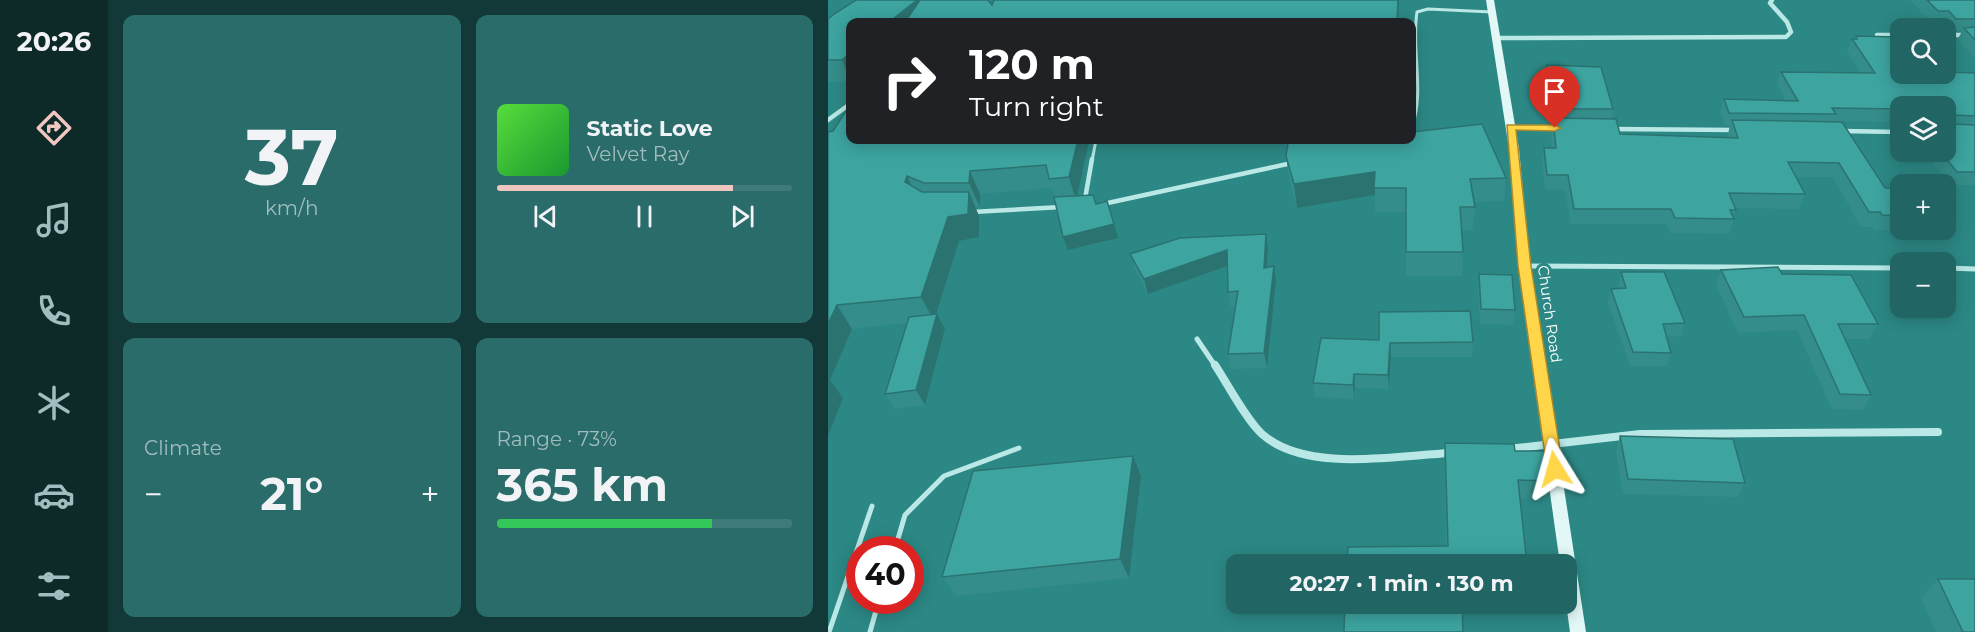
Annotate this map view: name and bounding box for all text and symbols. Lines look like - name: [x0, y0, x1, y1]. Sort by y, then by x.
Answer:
- map controls: [1890, 18, 1956, 318]
- button: search: [1890, 18, 1956, 84]
- text: 20:26: [17, 25, 91, 58]
- text: 120 m: [969, 38, 1095, 90]
- icon: right: [870, 42, 948, 120]
- pin: [1529, 66, 1580, 128]
- icon: arrive: [1538, 75, 1571, 108]
- text: Turn right: [969, 90, 1104, 123]
- button: layers: [1890, 96, 1956, 162]
- icon: directions: [33, 107, 75, 149]
- text: 37: [245, 109, 339, 205]
- text: Static Love: [587, 115, 713, 142]
- text: Velvet Ray: [587, 142, 689, 166]
- button: +: [1890, 174, 1956, 240]
- text: km/h: [265, 196, 318, 220]
- icon: music: [33, 199, 75, 241]
- icon: previous: [529, 200, 562, 233]
- icon: pause: [628, 200, 661, 233]
- icon: next: [726, 200, 759, 233]
- button: −: [1890, 252, 1956, 318]
- street label: Church Road: [1534, 264, 1566, 364]
- icon: phone: [33, 290, 75, 332]
- icon: climate: [33, 382, 75, 424]
- text: Range · 73%: [497, 427, 617, 451]
- text: Climate: [144, 436, 222, 460]
- position arrow: [1523, 437, 1587, 501]
- text: 365 km: [497, 457, 668, 512]
- text: 21°: [260, 466, 323, 521]
- icon: car: [33, 474, 75, 516]
- text: −: [144, 474, 163, 514]
- text: +: [421, 474, 439, 514]
- speed limit sign: 40: [846, 536, 924, 614]
- icon: filters: [33, 565, 75, 607]
- text: 20:27 · 1 min · 130 m: [1289, 570, 1514, 597]

